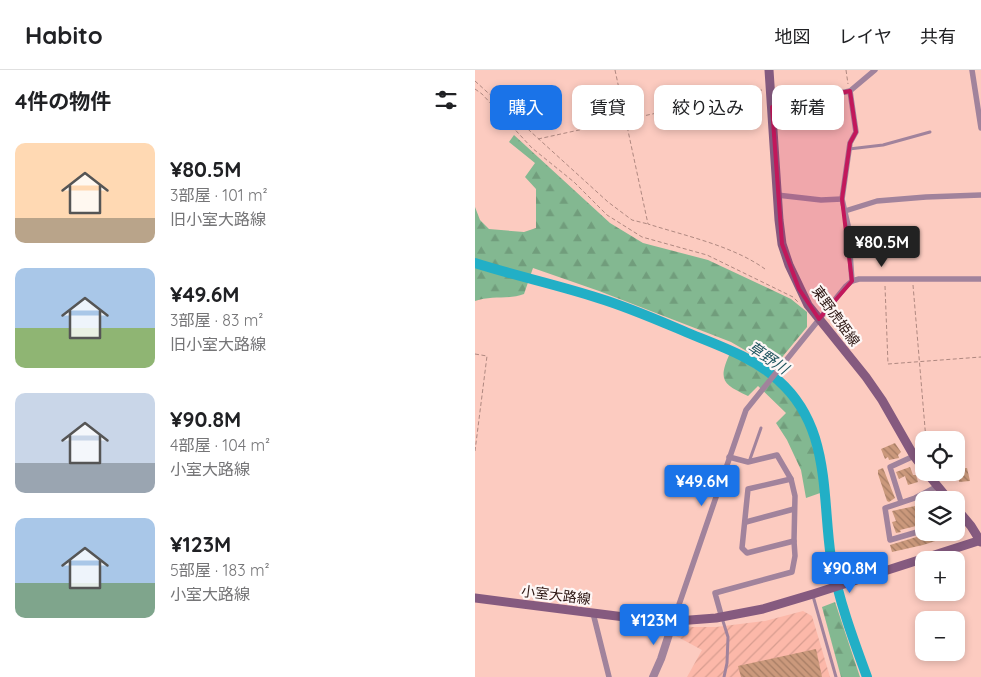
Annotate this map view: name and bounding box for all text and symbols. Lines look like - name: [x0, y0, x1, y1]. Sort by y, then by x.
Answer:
- text: Habito: [25, 20, 103, 50]
- text: 地図: [775, 25, 811, 48]
- text: レイヤ: [839, 25, 892, 48]
- text: 共有: [920, 25, 956, 48]
- chip: 購入: [490, 85, 562, 130]
- chip: 賃貸: [572, 85, 644, 130]
- chip: 絞り込み: [654, 85, 762, 130]
- chip: 新着: [772, 85, 844, 130]
- icon: filters: [432, 86, 460, 114]
- text: 4件の物件: [15, 88, 111, 114]
- text: ¥80.5M: [170, 156, 241, 182]
- icon: home: [55, 163, 115, 223]
- text: 3部屋 · 101 m²: [170, 185, 268, 205]
- text: 旧小室大路線: [170, 209, 266, 229]
- pin: ¥80.5M: [841, 226, 923, 268]
- text: ¥80.5M: [855, 232, 909, 252]
- text: ¥49.6M: [170, 281, 240, 307]
- street label: 東野虎姫線: [808, 282, 864, 350]
- icon: home: [55, 288, 115, 348]
- text: 3部屋 · 83 m²: [170, 310, 263, 330]
- text: 旧小室大路線: [170, 334, 266, 354]
- water label: 草野川: [744, 337, 794, 379]
- text: ¥90.8M: [170, 406, 241, 432]
- icon: home: [55, 413, 115, 473]
- map controls: [915, 431, 965, 661]
- button: locate: [915, 431, 965, 481]
- text: 4部屋 · 104 m²: [170, 435, 270, 455]
- text: 小室大路線: [170, 459, 250, 479]
- pin: ¥49.6M: [661, 464, 743, 507]
- text: ¥49.6M: [675, 471, 729, 491]
- button: layers: [915, 491, 965, 541]
- text: ¥123M: [170, 531, 231, 557]
- icon: home: [55, 538, 115, 598]
- button: +: [915, 551, 965, 601]
- pin: ¥90.8M: [809, 552, 891, 594]
- text: ¥90.8M: [823, 558, 877, 578]
- text: 5部屋 · 183 m²: [170, 560, 270, 580]
- street label: 小室大路線: [520, 582, 592, 608]
- text: 小室大路線: [170, 584, 250, 604]
- pin: ¥123M: [619, 604, 689, 646]
- text: ¥123M: [631, 610, 677, 630]
- button: −: [915, 611, 965, 661]

